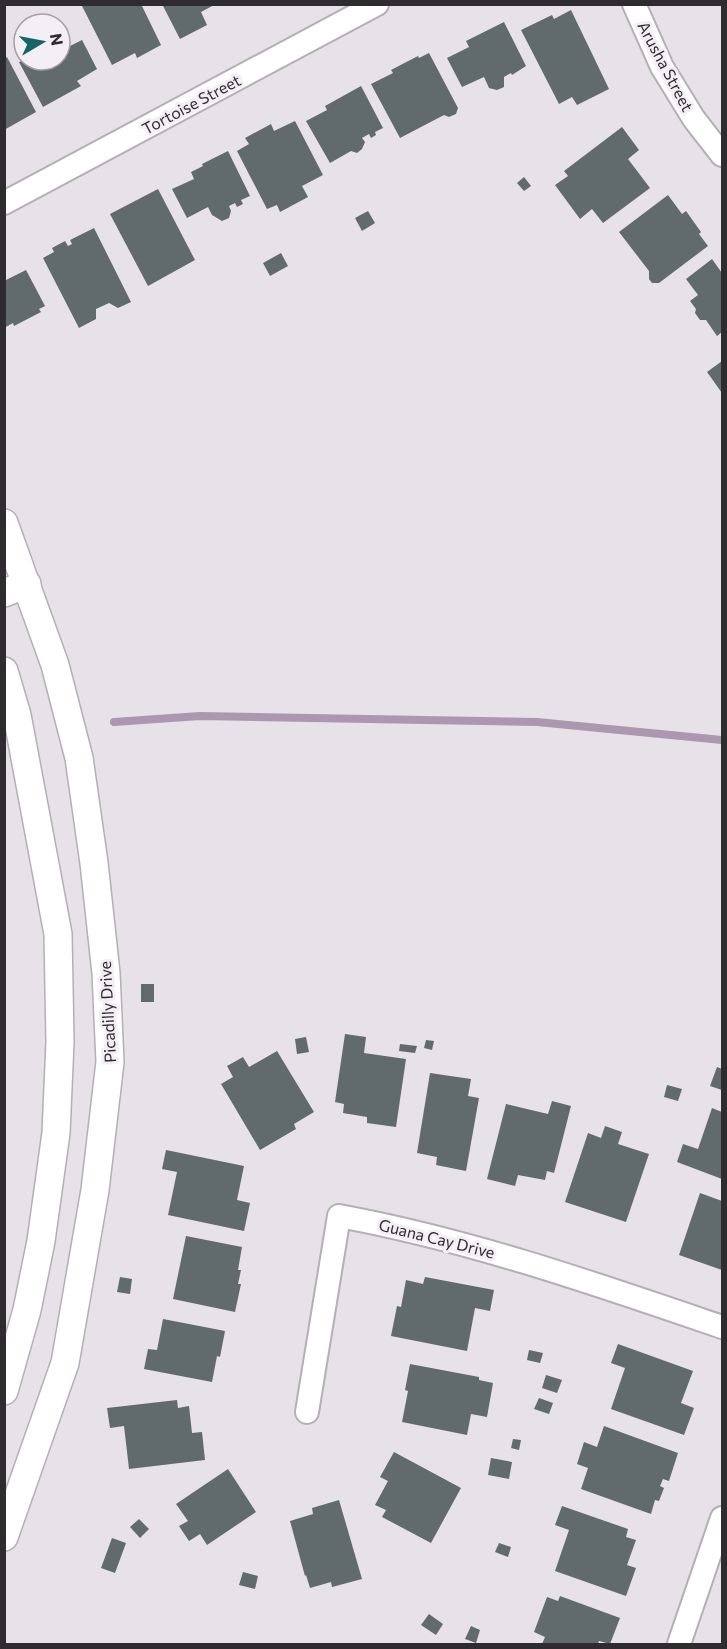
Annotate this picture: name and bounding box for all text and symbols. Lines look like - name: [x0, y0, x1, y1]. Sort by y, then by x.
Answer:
- north arrow: [12, 12, 72, 72]
- street label: Arusha Street: [634, 18, 698, 115]
- text: N: [47, 32, 68, 47]
- street label: Tortoise Street: [138, 70, 244, 138]
- street label: Picadilly Drive: [95, 961, 119, 1063]
- street label: Guana Cay Drive: [377, 1214, 497, 1262]

